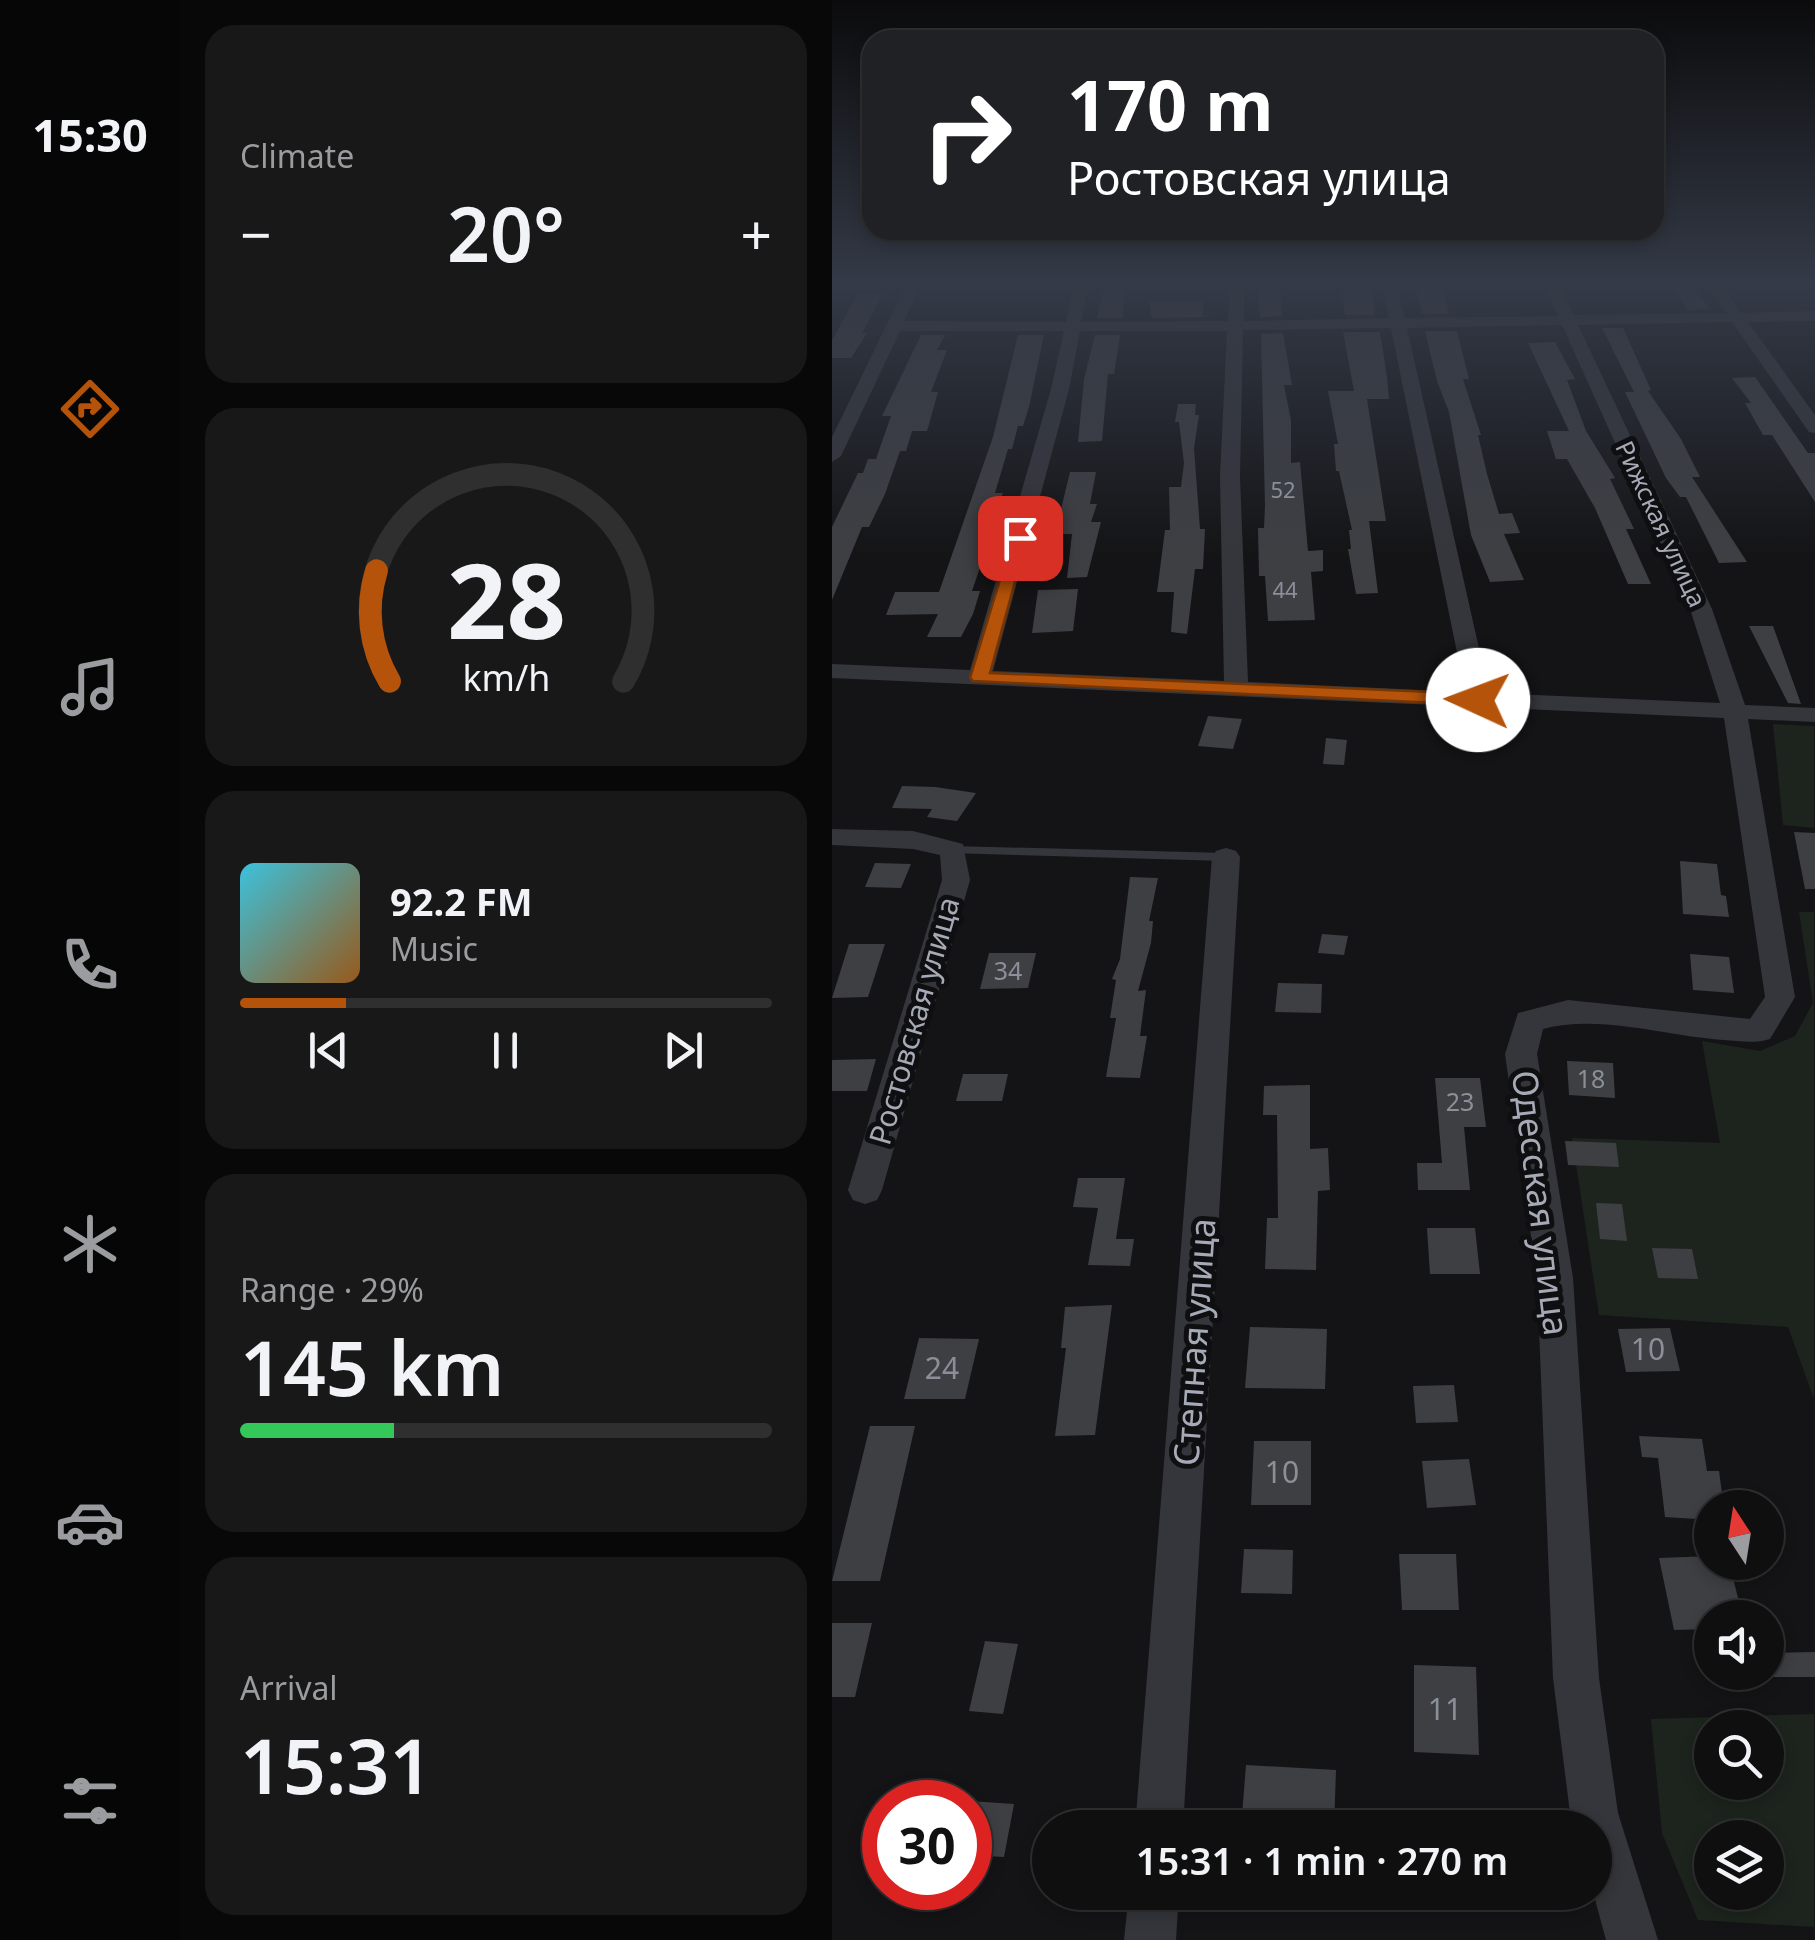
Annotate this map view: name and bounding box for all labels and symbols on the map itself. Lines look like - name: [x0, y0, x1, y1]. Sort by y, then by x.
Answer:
- street label: Рижская улица: [1608, 435, 1715, 612]
- house number: 52: [1270, 474, 1296, 504]
- pin: [978, 496, 1063, 581]
- house number: 44: [1272, 574, 1298, 604]
- position arrow: [1426, 648, 1530, 752]
- street label: Ростовская улица: [859, 892, 969, 1149]
- house number: 34: [994, 953, 1022, 987]
- house number: 18: [1577, 1061, 1605, 1095]
- street label: Одесская улица: [1502, 1068, 1581, 1338]
- house number: 23: [1446, 1084, 1474, 1118]
- street label: Степная улица: [1161, 1216, 1226, 1467]
- house number: 10: [1631, 1328, 1665, 1369]
- house number: 24: [925, 1347, 959, 1388]
- house number: 10: [1265, 1451, 1299, 1492]
- north arrow: [1694, 1490, 1784, 1580]
- house number: 11: [1428, 1688, 1462, 1729]
- speed limit sign: 30: [862, 1780, 992, 1910]

